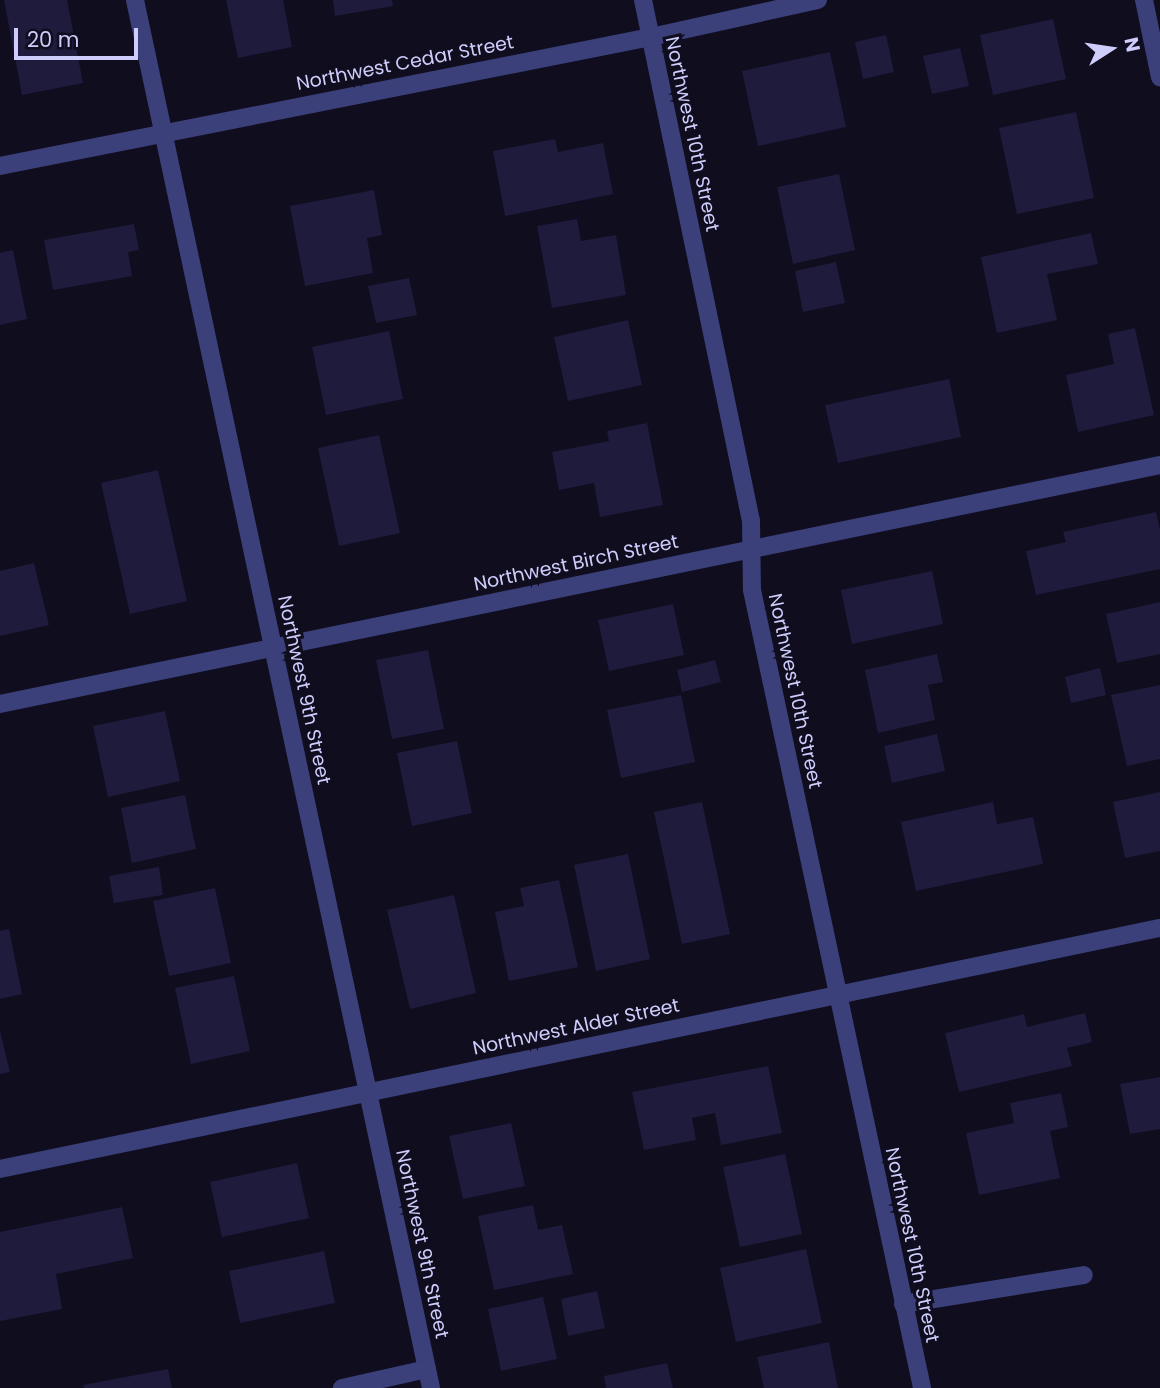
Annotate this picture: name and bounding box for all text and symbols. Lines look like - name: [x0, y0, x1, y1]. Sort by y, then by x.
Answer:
- scale bar: [18, 14, 142, 58]
- north arrow: [1076, 14, 1146, 84]
- text: 20 m: [27, 25, 80, 54]
- street label: Northwest Cedar Street: [294, 31, 516, 95]
- street label: Northwest 10th Street: [660, 34, 724, 234]
- text: N: [1117, 35, 1147, 54]
- street label: Northwest Birch Street: [472, 530, 680, 596]
- street label: Northwest 10th Street: [763, 591, 827, 791]
- street label: Northwest 9th Street: [273, 593, 335, 787]
- street label: Northwest Alder Street: [471, 994, 681, 1060]
- street label: Northwest 10th Street: [880, 1145, 944, 1345]
- street label: Northwest 9th Street: [391, 1147, 453, 1341]

